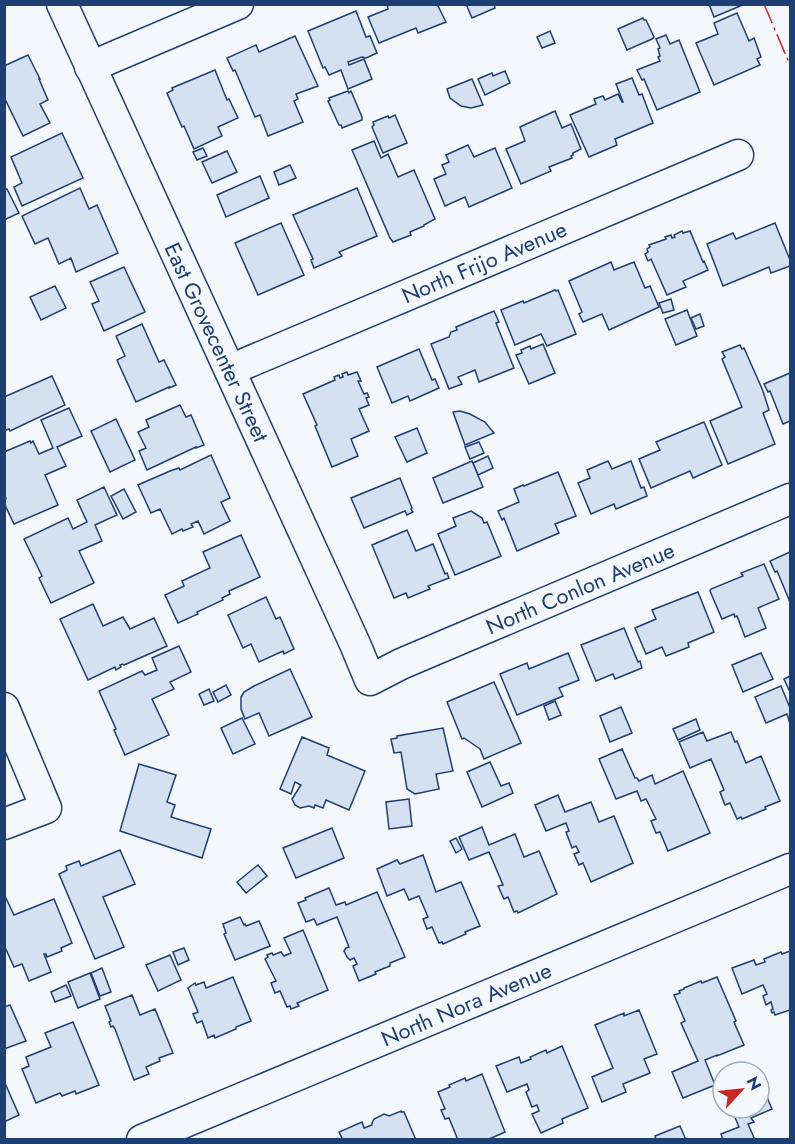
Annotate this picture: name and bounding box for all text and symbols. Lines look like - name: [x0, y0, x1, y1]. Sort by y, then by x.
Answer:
- street label: North Frijo Avenue: [397, 213, 571, 311]
- street label: East Grovecenter Street: [157, 237, 278, 448]
- street label: North Conlon Avenue: [481, 534, 679, 642]
- street label: North Nora Avenue: [376, 954, 556, 1054]
- north arrow: [711, 1060, 771, 1120]
- text: N: [741, 1073, 767, 1094]

